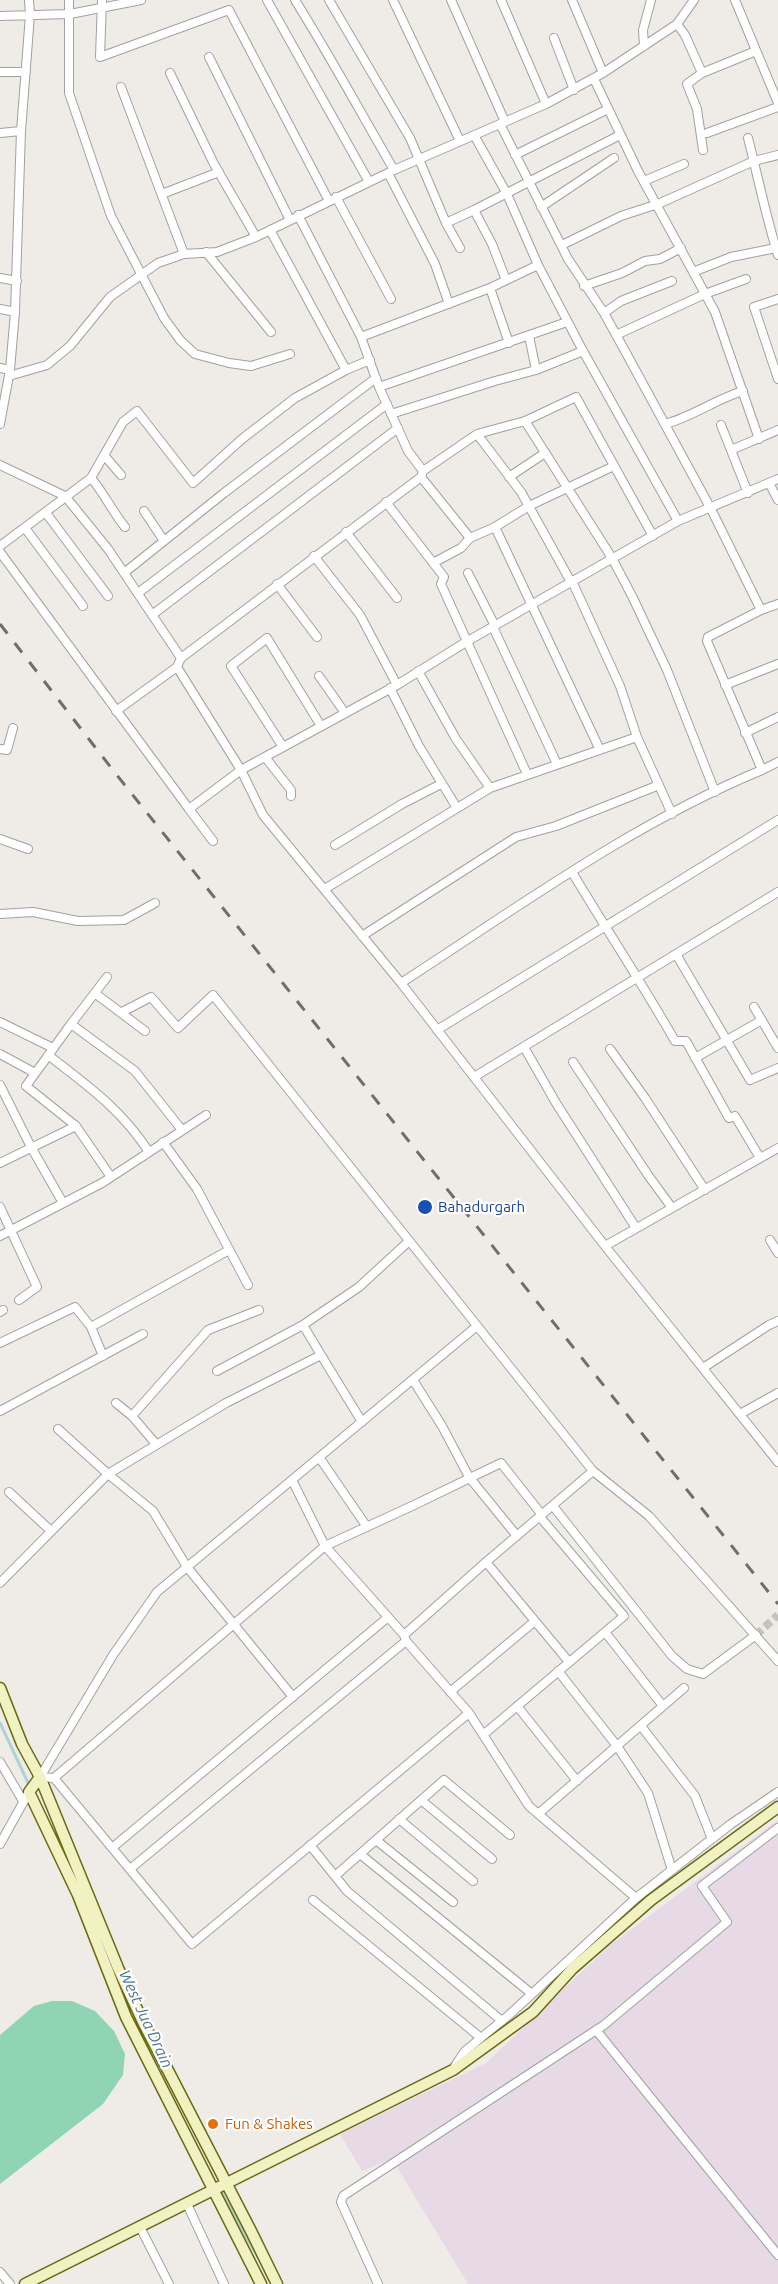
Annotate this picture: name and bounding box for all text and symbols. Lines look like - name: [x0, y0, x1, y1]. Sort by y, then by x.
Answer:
- marker: Bahadurgarh: [416, 1198, 434, 1216]
- place label: Bahadurgarh: [438, 1198, 525, 1216]
- water label: West Jua Drain: [115, 1967, 177, 2071]
- place label: Fun & Shakes: [225, 2115, 313, 2133]
- marker: Fun & Shakes: [206, 2117, 220, 2131]

